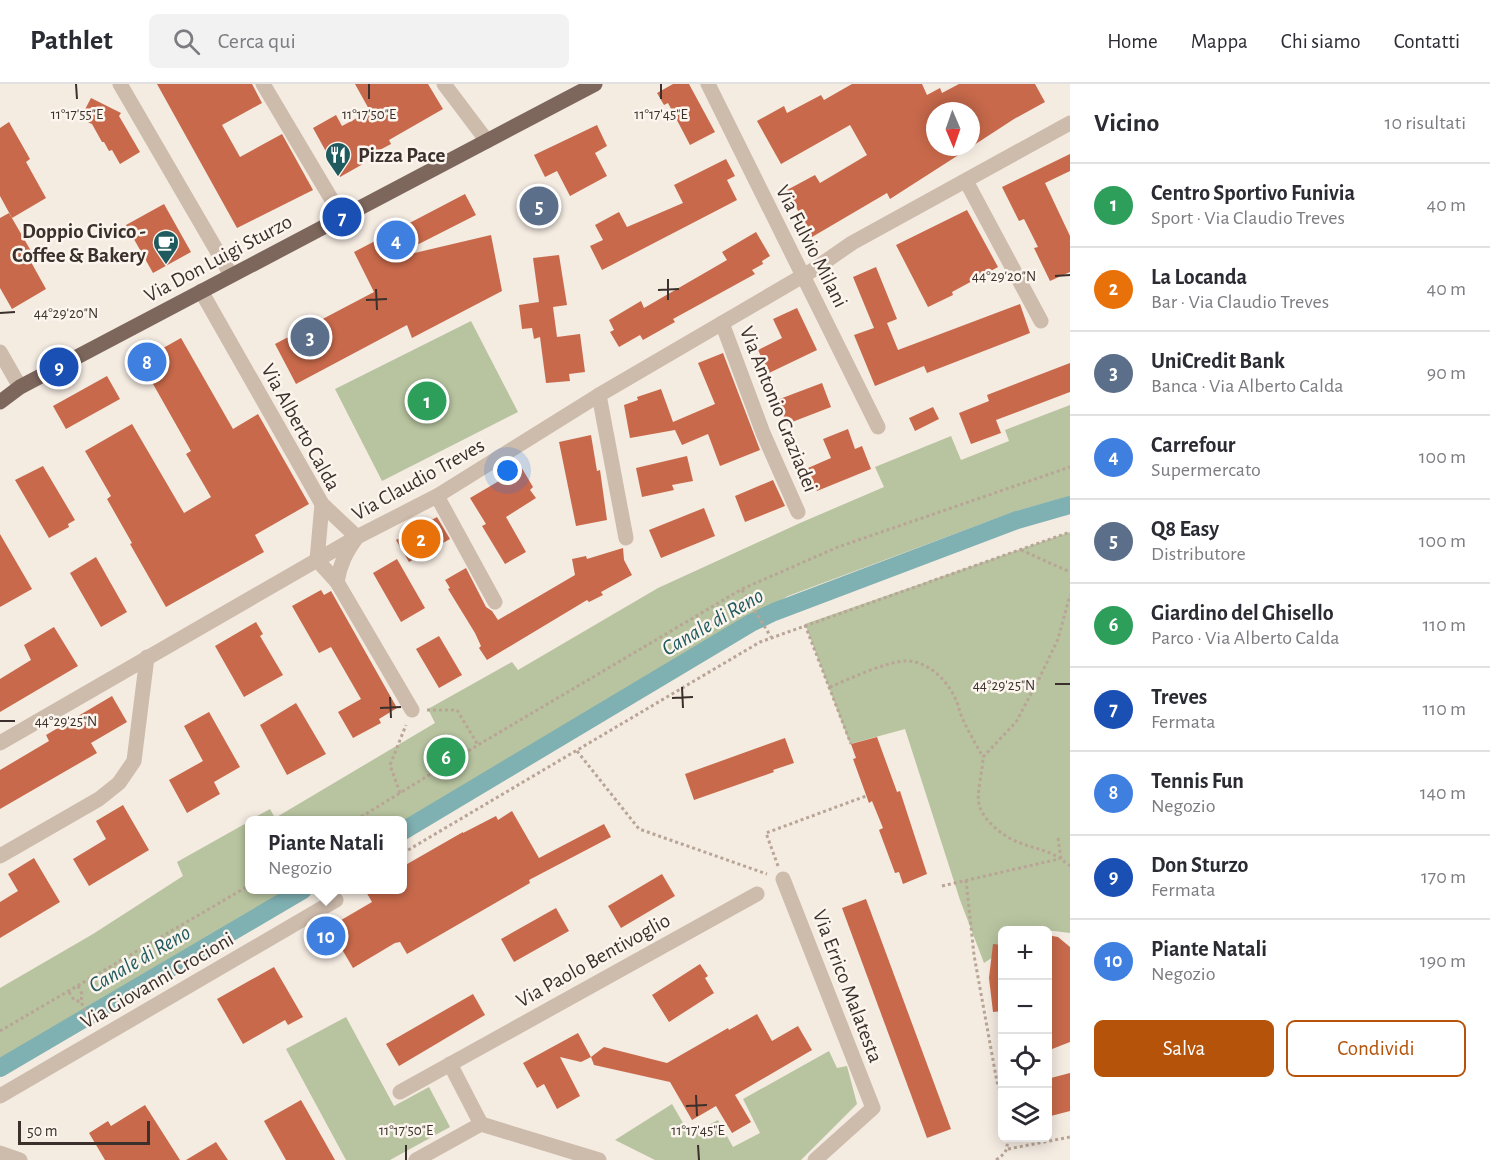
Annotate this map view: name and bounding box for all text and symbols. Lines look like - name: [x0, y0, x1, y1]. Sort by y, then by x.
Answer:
- search box: [149, 14, 569, 68]
- icon: search: [170, 25, 203, 58]
- text: Pathlet: [30, 27, 113, 55]
- text: Cerca qui: [218, 30, 296, 52]
- text: Home: [1107, 31, 1158, 52]
- text: Mappa: [1191, 31, 1248, 52]
- text: Chi siamo: [1281, 31, 1361, 52]
- text: Contatti: [1394, 31, 1460, 52]
- north arrow: [926, 102, 980, 156]
- text: 11°17'55"E: [51, 107, 103, 122]
- text: 11°17'50"E: [342, 107, 396, 122]
- text: 11°17'45"E: [634, 107, 688, 122]
- text: Vicino: [1094, 110, 1159, 136]
- text: 10 risultati: [1385, 113, 1466, 133]
- restaurant icon: Pizza Pace: [323, 140, 353, 178]
- place label: Pizza Pace: [358, 145, 445, 166]
- street label: Via Fulvio Milani: [772, 182, 851, 311]
- text: Centro Sportivo Funivia: [1151, 182, 1355, 204]
- pin: 5: [520, 184, 558, 228]
- pin: 7: [322, 194, 362, 240]
- text: 1: [1110, 195, 1117, 215]
- text: 40 m: [1427, 195, 1466, 215]
- text: Sport · Via Claudio Treves: [1151, 208, 1345, 228]
- street label: Via Don Luigi Sturzo: [141, 211, 296, 306]
- pin: 4: [376, 218, 416, 262]
- place label: Doppio Civico - Coffee & Bakery: [12, 221, 147, 266]
- cafe icon: Doppio Civico - Coffee & Bakery: [151, 228, 181, 266]
- text: La Locanda: [1151, 266, 1247, 288]
- text: 44°29'20"N: [972, 269, 1036, 284]
- text: 2: [1109, 279, 1118, 299]
- text: 40 m: [1427, 279, 1466, 299]
- text: Bar · Via Claudio Treves: [1151, 292, 1329, 312]
- text: 44°29'20"N: [34, 306, 98, 321]
- pin: 3: [290, 314, 330, 360]
- street label: Via Antonio Graziadei: [736, 323, 821, 495]
- pin: 8: [128, 340, 166, 384]
- pin: 9: [40, 344, 78, 390]
- text: UniCredit Bank: [1151, 350, 1285, 372]
- street label: Via Alberto Calda: [257, 360, 344, 494]
- text: 3: [1109, 363, 1118, 383]
- text: 90 m: [1427, 363, 1466, 383]
- text: Banca · Via Alberto Calda: [1151, 376, 1344, 396]
- pin: 1: [408, 378, 446, 424]
- street label: Via Claudio Treves: [349, 434, 488, 524]
- text: Carrefour: [1151, 434, 1235, 456]
- text: 4: [1108, 447, 1119, 467]
- text: 100 m: [1419, 447, 1466, 467]
- your location: [493, 456, 522, 485]
- text: Supermercato: [1151, 460, 1261, 480]
- pin: 2: [402, 516, 440, 562]
- text: Q8 Easy: [1151, 518, 1219, 540]
- text: 5: [1109, 531, 1118, 551]
- text: 100 m: [1419, 531, 1466, 551]
- text: Distributore: [1151, 544, 1246, 564]
- water label: Canale di Reno: [658, 584, 767, 660]
- text: Giardino del Ghisello: [1151, 602, 1334, 624]
- text: 6: [1109, 615, 1118, 635]
- text: 110 m: [1422, 615, 1466, 635]
- text: Parco · Via Alberto Calda: [1151, 628, 1340, 648]
- text: 44°29'25"N: [973, 678, 1035, 693]
- text: Treves: [1151, 686, 1207, 708]
- text: 7: [1109, 699, 1118, 719]
- text: 110 m: [1422, 699, 1466, 719]
- text: Fermata: [1151, 712, 1216, 732]
- text: 44°29'25"N: [35, 714, 97, 729]
- pin: 6: [426, 734, 466, 780]
- text: Tennis Fun: [1151, 770, 1244, 792]
- text: 8: [1109, 783, 1118, 803]
- text: 140 m: [1420, 783, 1466, 803]
- text: Negozio: [1151, 796, 1215, 816]
- popup: [245, 816, 407, 894]
- text: Piante Natali: [268, 832, 384, 854]
- text: Don Sturzo: [1151, 854, 1248, 876]
- text: Negozio: [268, 858, 332, 878]
- text: 9: [1109, 867, 1118, 887]
- text: 170 m: [1421, 867, 1466, 887]
- text: Fermata: [1151, 880, 1216, 900]
- street label: Via Errico Malatesta: [809, 907, 886, 1066]
- street label: Via Paolo Bentivoglio: [513, 909, 674, 1011]
- pin: 10: [306, 914, 346, 958]
- water label: Canale di Reno: [85, 921, 194, 997]
- map controls: [998, 926, 1052, 1142]
- button: +: [998, 926, 1052, 980]
- street label: Via Giovanni Crocioni: [77, 928, 237, 1033]
- text: Piante Natali: [1151, 938, 1267, 960]
- text: 10: [1105, 951, 1122, 971]
- text: 190 m: [1420, 951, 1466, 971]
- text: Negozio: [1151, 964, 1215, 984]
- button: −: [998, 980, 1052, 1034]
- button: Salva: [1094, 1020, 1274, 1077]
- button: Condividi: [1286, 1020, 1466, 1077]
- button: locate: [998, 1034, 1052, 1088]
- button: layers: [998, 1088, 1052, 1142]
- scale bar: [18, 1118, 150, 1146]
- text: 50 m: [27, 1123, 58, 1139]
- text: 11°17'50"E: [379, 1123, 433, 1138]
- text: 11°17'45"E: [671, 1123, 725, 1138]

